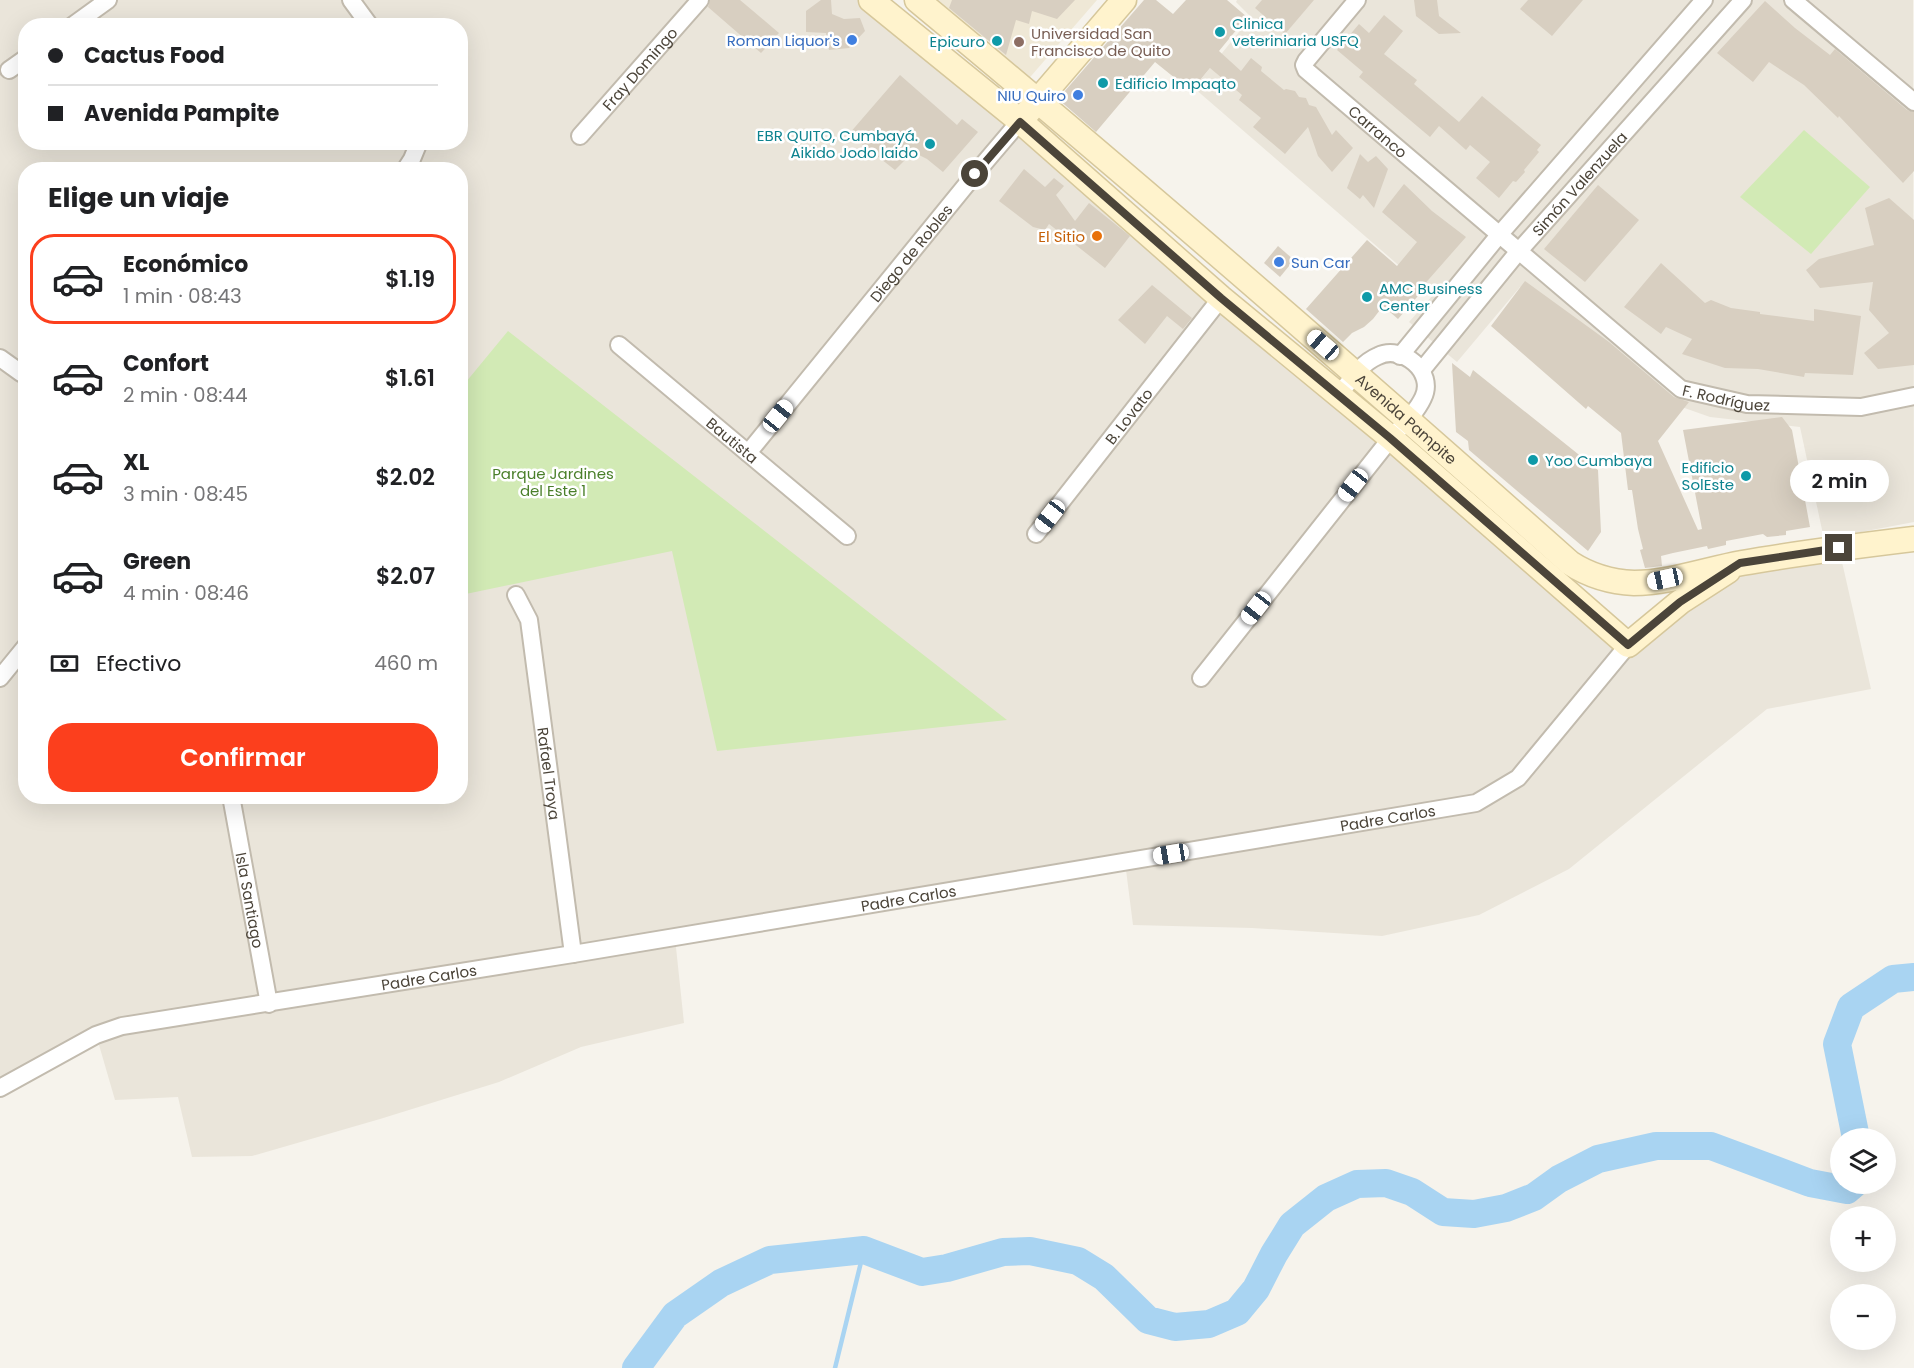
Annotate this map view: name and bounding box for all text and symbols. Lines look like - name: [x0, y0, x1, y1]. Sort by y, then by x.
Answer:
- place label: Clinica veteriniaria USFQ: [1232, 13, 1359, 51]
- street label: Fray Domingo: [597, 22, 682, 115]
- place label: Universidad San Francisco de Quito: [1031, 23, 1171, 61]
- marker: Clinica veteriniaria USFQ: [1213, 25, 1227, 39]
- place label: Roman Liquor's: [727, 30, 840, 51]
- place label: Epicuro: [930, 31, 985, 52]
- marker: Roman Liquor's: [845, 33, 859, 47]
- marker: Epicuro: [990, 34, 1004, 48]
- marker: Universidad San Francisco de Quito: [1012, 35, 1026, 49]
- text: Cactus Food: [84, 40, 225, 71]
- place label: Edificio Impaqto: [1115, 73, 1236, 94]
- marker: Edificio Impaqto: [1096, 76, 1110, 90]
- place label: NIU Quiro: [997, 85, 1066, 106]
- marker: NIU Quiro: [1071, 88, 1085, 102]
- text: Avenida Pampite: [84, 98, 279, 129]
- street label: Carranco: [1344, 100, 1412, 162]
- place label: EBR QUITO, Cumbayá. Aikido Jodo laido: [757, 125, 918, 163]
- street label: Simón Valenzuela: [1527, 127, 1632, 240]
- marker: EBR QUITO, Cumbayá. Aikido Jodo laido: [923, 137, 937, 151]
- route start: [961, 160, 988, 187]
- text: Elige un viaje: [48, 179, 229, 216]
- street label: Diego de Robles: [865, 199, 957, 306]
- place label: El Sitio: [1038, 226, 1085, 247]
- marker: El Sitio: [1090, 229, 1104, 243]
- text: Económico: [123, 249, 248, 280]
- icon: car: [51, 252, 105, 306]
- place label: Sun Car: [1291, 252, 1351, 273]
- marker: Sun Car: [1272, 255, 1286, 269]
- text: $1.19: [385, 264, 435, 295]
- place label: AMC Business Center: [1379, 278, 1483, 316]
- text: 1 min · 08:43: [123, 282, 242, 310]
- marker: AMC Business Center: [1360, 290, 1374, 304]
- car: [1304, 326, 1342, 364]
- text: Confort: [123, 348, 209, 379]
- icon: car: [51, 351, 105, 405]
- text: $1.61: [385, 363, 435, 394]
- street label: Avenida Pampite: [1351, 368, 1462, 469]
- street label: F. Rodríguez: [1681, 379, 1770, 415]
- text: 2 min · 08:44: [123, 381, 248, 409]
- street label: B. Lovato: [1100, 383, 1157, 448]
- car: [760, 396, 796, 436]
- street label: Bautista: [702, 412, 763, 468]
- text: XL: [123, 447, 149, 478]
- icon: car: [51, 450, 105, 504]
- place label: Yoo Cumbaya: [1545, 450, 1652, 471]
- marker: Yoo Cumbaya: [1526, 453, 1540, 467]
- place label: Edificio SolEste: [1681, 457, 1734, 495]
- callout: 2 min: [1790, 461, 1888, 503]
- text: $2.02: [375, 462, 435, 493]
- park label: Parque Jardines del Este 1: [492, 463, 614, 501]
- car: [1335, 465, 1371, 505]
- text: 2 min: [1812, 467, 1867, 495]
- marker: Edificio SolEste: [1739, 469, 1753, 483]
- text: 3 min · 08:45: [123, 480, 248, 508]
- car: [1032, 496, 1068, 536]
- route end: [1825, 534, 1852, 561]
- text: Green: [123, 546, 191, 577]
- icon: car: [51, 549, 105, 603]
- text: $2.07: [376, 561, 435, 592]
- car: [1646, 566, 1684, 592]
- text: 4 min · 08:46: [123, 579, 249, 607]
- car: [1238, 588, 1274, 628]
- icon: cash: [48, 647, 81, 680]
- text: Efectivo: [96, 648, 181, 679]
- text: 460 m: [374, 649, 438, 677]
- button: Confirmar: [48, 723, 438, 792]
- street label: Rafael Troya: [533, 726, 566, 821]
- street label: Padre Carlos: [1339, 799, 1437, 836]
- car: [1152, 842, 1190, 866]
- street label: Isla Santiago: [231, 851, 269, 950]
- street label: Padre Carlos: [859, 880, 958, 916]
- street label: Padre Carlos: [380, 959, 478, 995]
- map controls: [1830, 1128, 1896, 1350]
- button: layers: [1830, 1128, 1896, 1194]
- button: +: [1830, 1206, 1896, 1272]
- button: −: [1830, 1284, 1896, 1350]

